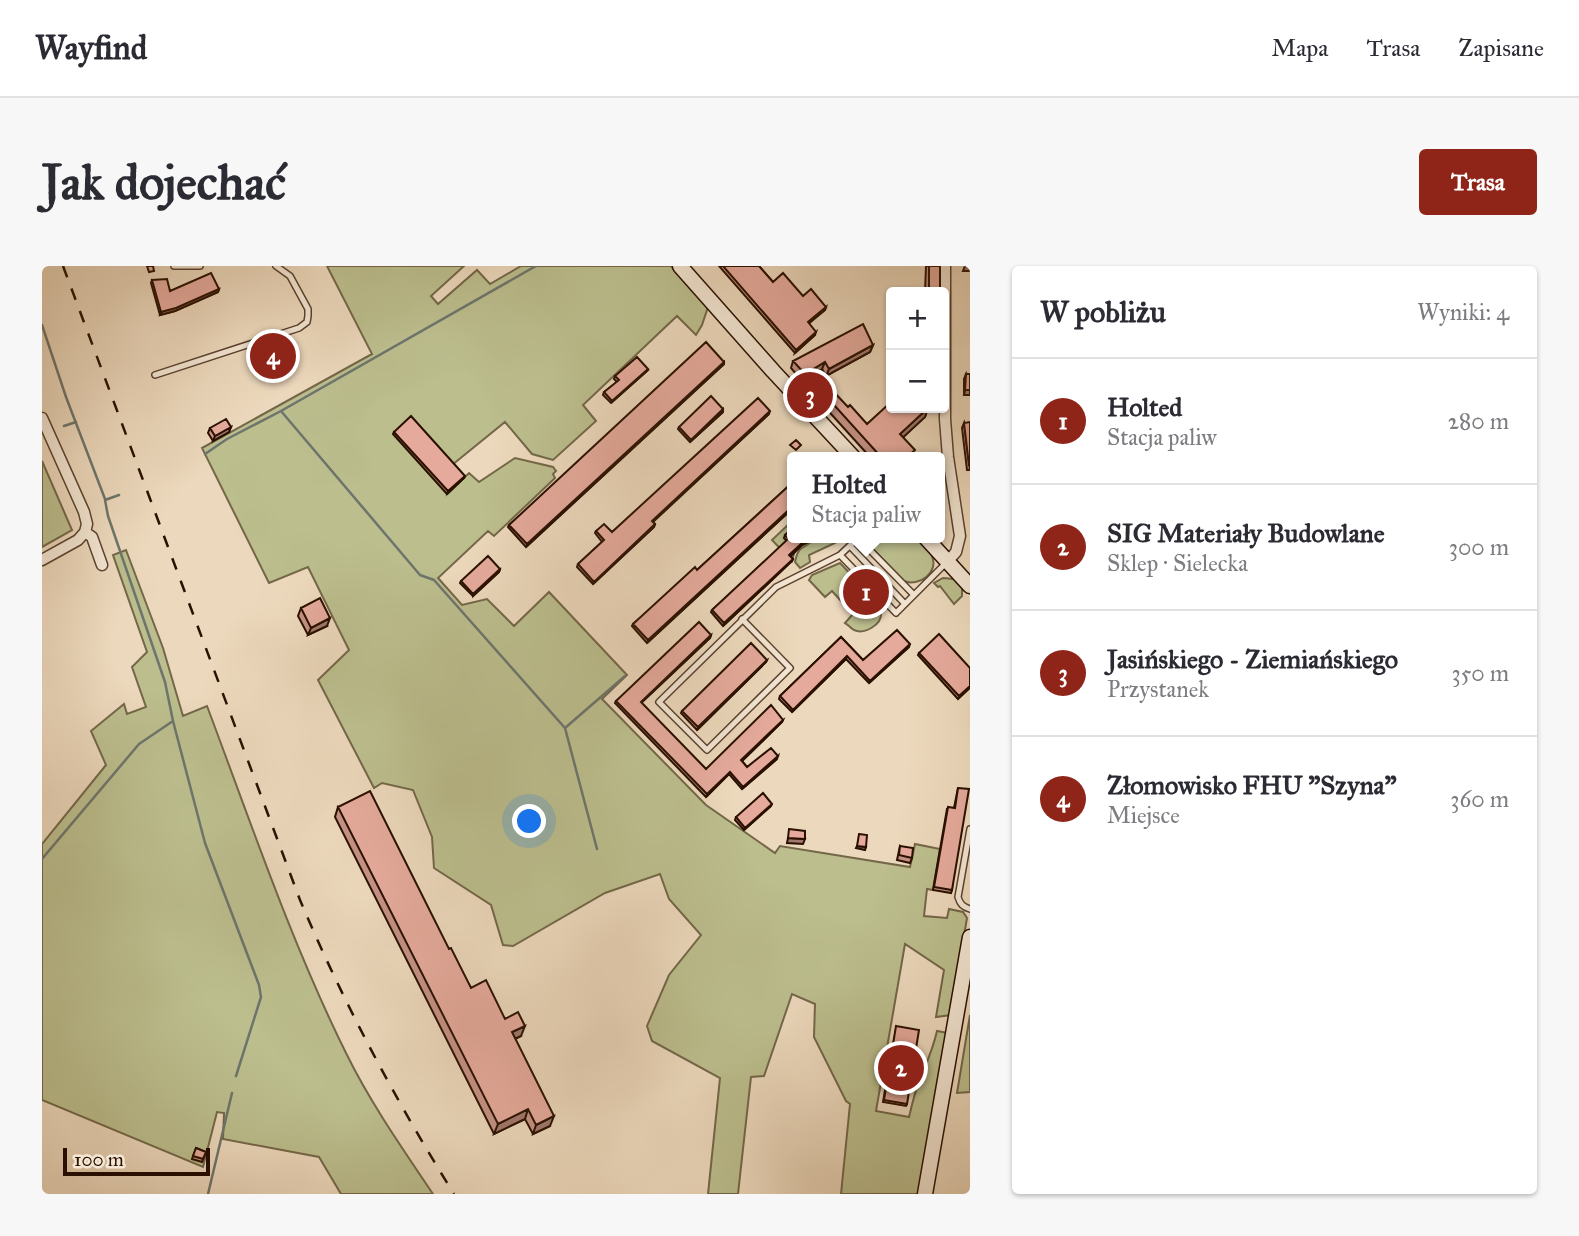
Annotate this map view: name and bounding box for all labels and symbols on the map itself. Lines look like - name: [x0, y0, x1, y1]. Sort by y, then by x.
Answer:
- pin: 4: [250, 330, 296, 382]
- pin: 3: [787, 369, 833, 421]
- pin: 1: [843, 566, 889, 618]
- your location: [512, 804, 546, 838]
- pin: 2: [878, 1042, 924, 1094]
- scale bar: [63, 1145, 210, 1177]

